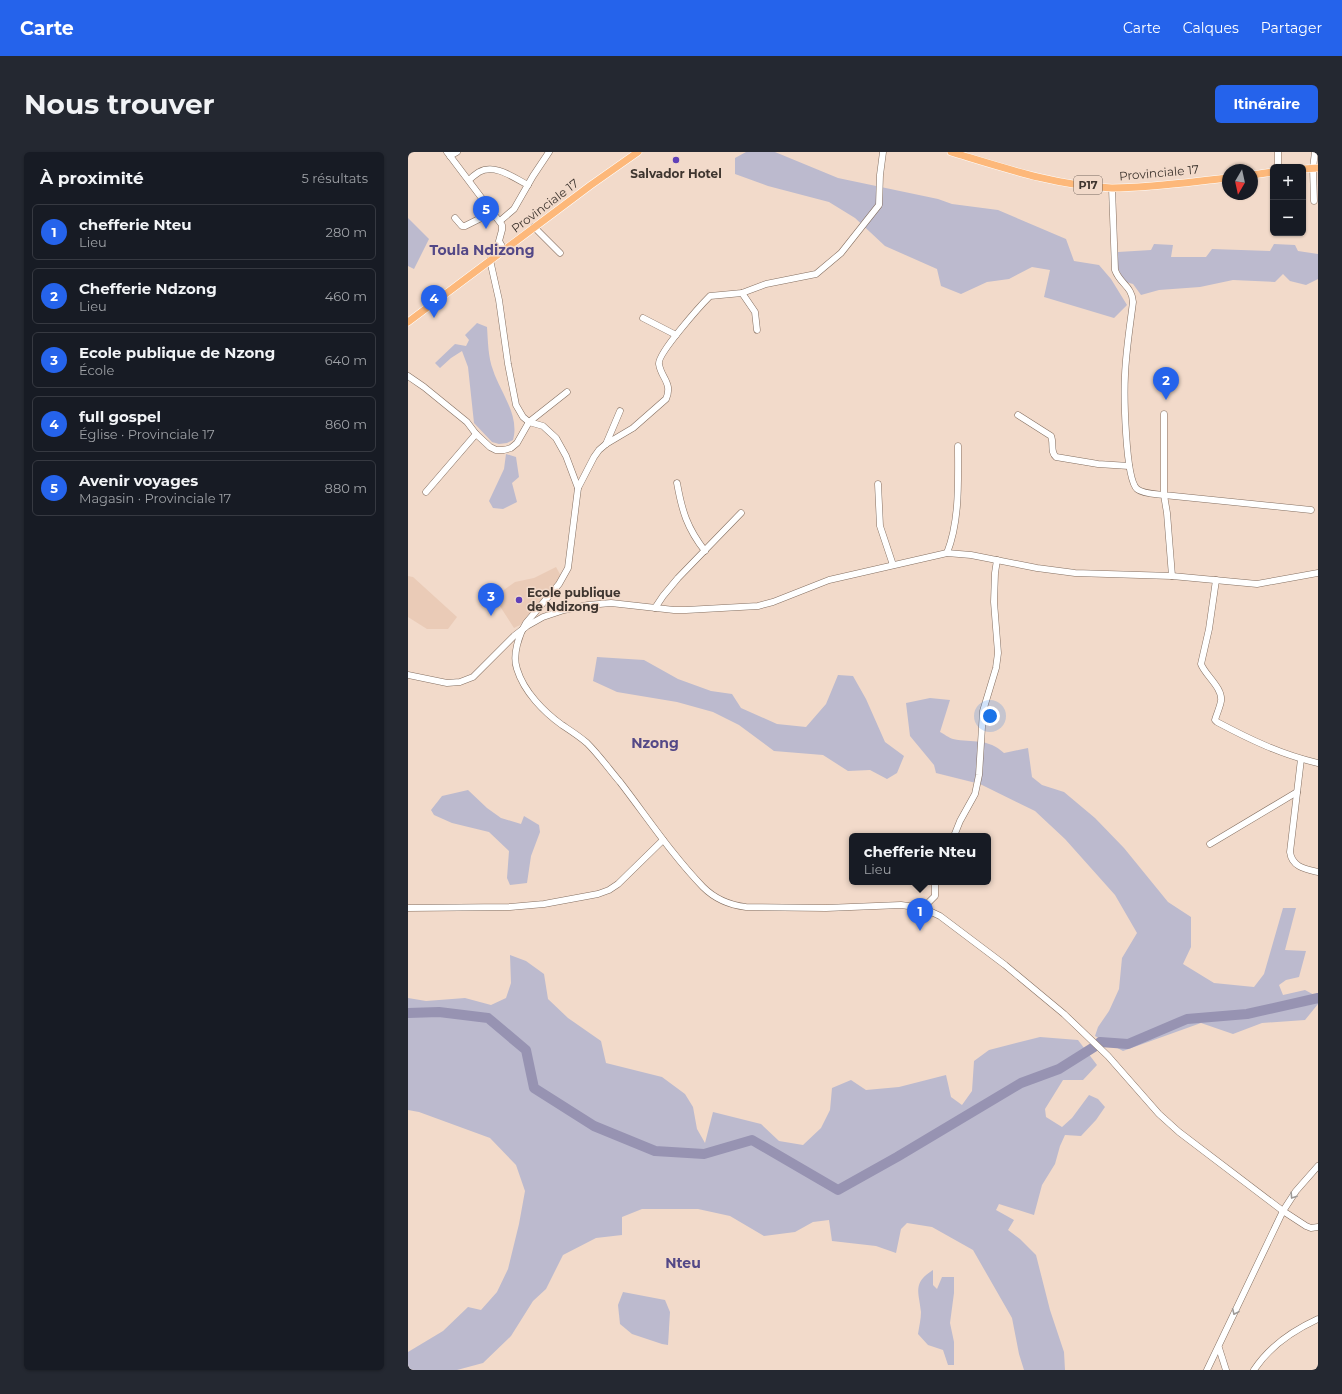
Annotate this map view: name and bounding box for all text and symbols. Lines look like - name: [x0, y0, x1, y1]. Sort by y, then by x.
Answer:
- text: Carte: [20, 17, 74, 40]
- text: Carte: [1123, 19, 1161, 37]
- text: Calques: [1183, 19, 1239, 37]
- text: Partager: [1261, 19, 1322, 37]
- button: Itinéraire: [1215, 85, 1318, 123]
- text: Nous trouver: [24, 87, 215, 121]
- marker: Salvador Hotel: [671, 155, 681, 165]
- street label: Provinciale 17: [1118, 162, 1200, 183]
- north arrow: [1222, 164, 1258, 200]
- map controls: [1270, 164, 1306, 236]
- button: +: [1270, 164, 1306, 200]
- place label: Salvador Hotel: [630, 166, 722, 181]
- text: À proximité: [40, 168, 144, 188]
- text: 5 résultats: [302, 170, 368, 186]
- street label: Provinciale 17: [508, 175, 581, 236]
- road number: P17: [1074, 176, 1102, 194]
- pin: 5: [473, 196, 499, 229]
- button: −: [1270, 200, 1306, 236]
- text: chefferie Nteu: [79, 215, 192, 234]
- text: 1: [51, 224, 57, 240]
- text: 280 m: [326, 224, 367, 240]
- text: Lieu: [79, 234, 107, 250]
- district label: Toula Ndizong: [430, 241, 534, 259]
- text: Chefferie Ndzong: [79, 279, 217, 298]
- pin: 4: [421, 285, 447, 318]
- text: 2: [50, 288, 58, 304]
- text: 460 m: [325, 288, 367, 304]
- text: Lieu: [79, 298, 107, 314]
- text: Ecole publique de Nzong: [79, 343, 275, 362]
- text: 3: [50, 352, 58, 368]
- text: 640 m: [325, 352, 367, 368]
- text: École: [79, 362, 114, 378]
- pin: 2: [1153, 367, 1179, 400]
- text: full gospel: [79, 407, 161, 426]
- text: 4: [50, 416, 58, 432]
- text: 860 m: [325, 416, 367, 432]
- text: Église · Provinciale 17: [79, 426, 215, 442]
- text: Avenir voyages: [79, 471, 198, 490]
- text: 5: [50, 480, 58, 496]
- text: 880 m: [325, 480, 367, 496]
- text: Magasin · Provinciale 17: [79, 490, 231, 506]
- pin: 3: [478, 583, 504, 616]
- place label: Ecole publique de Ndizong: [527, 585, 621, 614]
- marker: Ecole publique de Ndizong: [514, 595, 524, 605]
- your location: [980, 706, 1000, 726]
- district label: Nzong: [631, 734, 679, 752]
- popup: [849, 833, 991, 885]
- text: chefferie Nteu: [864, 842, 976, 861]
- text: Lieu: [864, 861, 891, 877]
- pin: 1: [907, 898, 933, 931]
- one-way arrow: [1290, 1192, 1298, 1199]
- district label: Nteu: [665, 1254, 701, 1272]
- one-way arrow: [1232, 1308, 1240, 1315]

